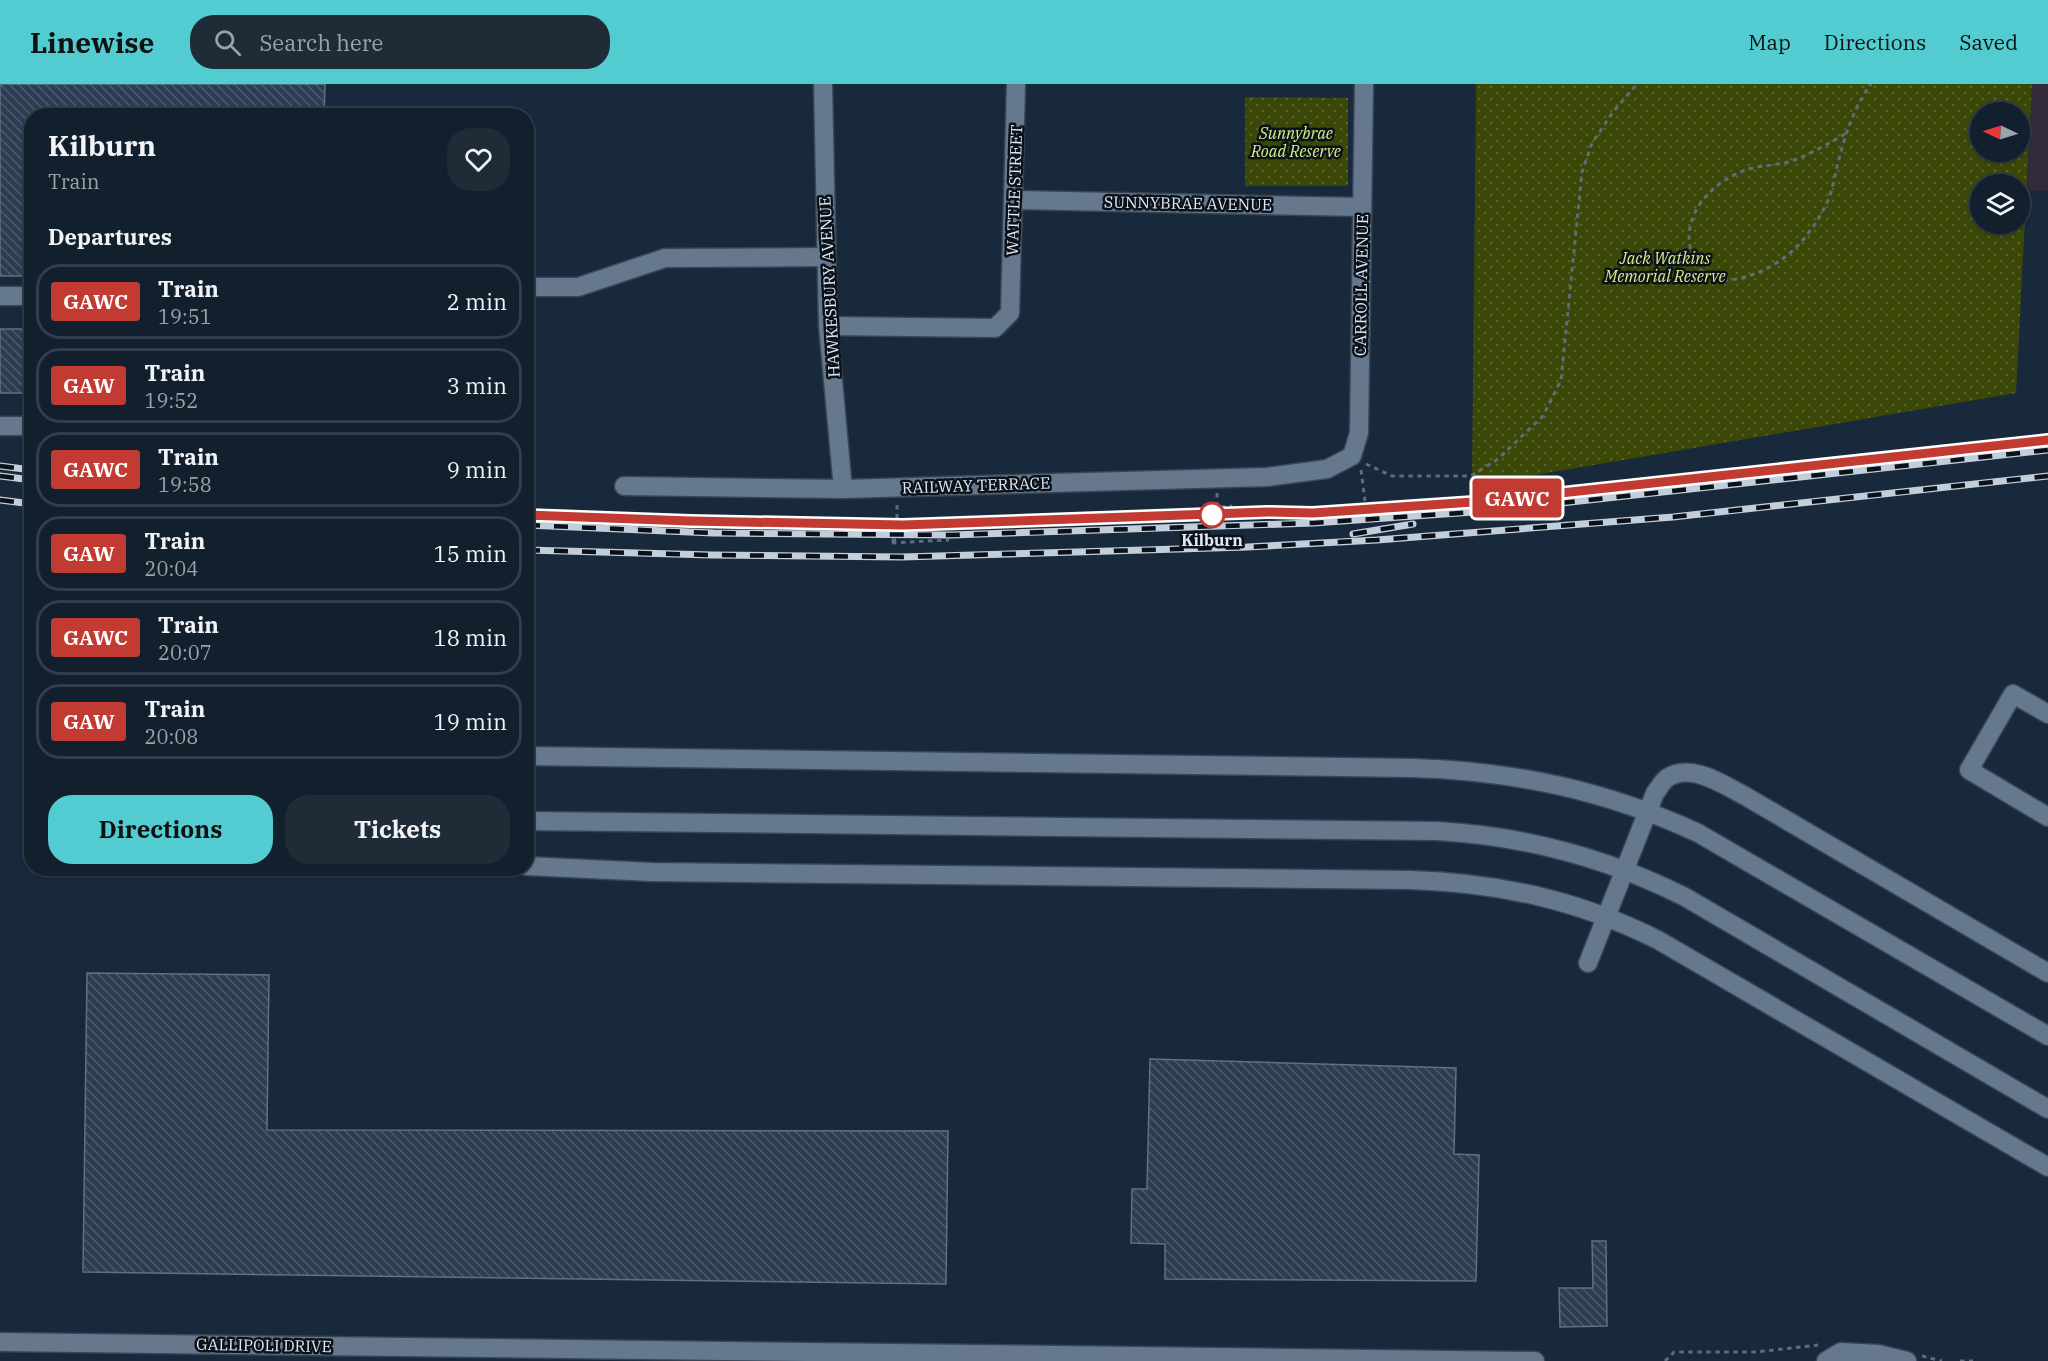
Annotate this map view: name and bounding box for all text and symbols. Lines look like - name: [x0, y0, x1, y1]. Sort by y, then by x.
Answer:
- search box: [190, 15, 610, 69]
- text: Linewise: [30, 24, 154, 61]
- icon: search: [211, 26, 244, 59]
- text: Search here: [259, 28, 383, 57]
- text: Map: [1748, 28, 1791, 56]
- text: Directions: [1824, 28, 1926, 56]
- text: Saved: [1959, 28, 2018, 56]
- north arrow: [1970, 102, 2030, 162]
- map controls: [1970, 102, 2030, 234]
- park label: Sunnybrae Road Reserve: [1250, 123, 1341, 161]
- street label: WATTLE STREET: [1002, 124, 1026, 256]
- text: Kilburn: [48, 127, 156, 164]
- button: heart: [447, 128, 510, 191]
- text: Train: [48, 168, 100, 195]
- button: layers: [1970, 174, 2030, 234]
- street label: SUNNYBRAE AVENUE: [1104, 192, 1272, 214]
- street label: HAWKESBURY AVENUE: [814, 196, 844, 378]
- street label: CARROLL AVENUE: [1350, 214, 1372, 356]
- text: Departures: [48, 222, 172, 251]
- park label: Jack Watkins Memorial Reserve: [1603, 248, 1726, 286]
- text: Train: [158, 274, 219, 303]
- text: GAWC: [63, 287, 128, 315]
- text: 2 min: [447, 287, 507, 316]
- text: 19:51: [158, 303, 212, 330]
- text: Train: [144, 358, 205, 387]
- text: GAW: [63, 371, 114, 399]
- text: 3 min: [447, 371, 507, 400]
- text: 19:52: [144, 387, 198, 414]
- text: Train: [158, 442, 219, 471]
- text: GAWC: [63, 455, 128, 483]
- text: 9 min: [447, 455, 507, 484]
- text: 19:58: [158, 471, 212, 498]
- street label: RAILWAY TERRACE: [901, 472, 1051, 498]
- line badge: GAWC: [1475, 478, 1559, 518]
- text: GAWC: [1484, 484, 1550, 512]
- marker: Kilburn: [1199, 502, 1225, 528]
- text: Train: [144, 526, 205, 555]
- place label: Kilburn: [1181, 530, 1243, 550]
- text: GAW: [63, 539, 114, 567]
- text: 15 min: [434, 539, 507, 568]
- text: 20:04: [144, 555, 198, 582]
- text: Train: [158, 610, 219, 639]
- text: GAWC: [63, 623, 128, 651]
- text: 18 min: [434, 623, 507, 652]
- text: 20:07: [158, 639, 212, 666]
- text: Train: [144, 694, 205, 723]
- text: GAW: [63, 707, 114, 735]
- text: 19 min: [434, 707, 507, 736]
- text: 20:08: [144, 723, 198, 750]
- button: Directions: [48, 795, 273, 864]
- button: Tickets: [285, 795, 510, 864]
- street label: GALLIPOLI DRIVE: [196, 1334, 332, 1356]

